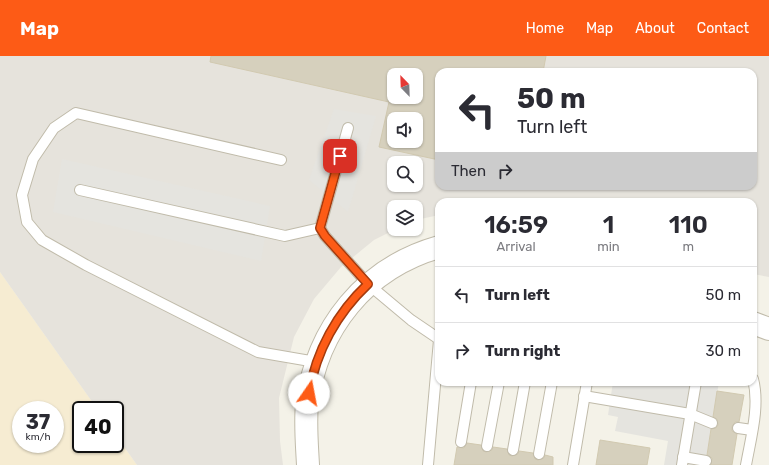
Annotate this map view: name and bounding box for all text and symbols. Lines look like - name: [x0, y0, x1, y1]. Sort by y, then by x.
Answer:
- text: Map: [20, 17, 59, 40]
- text: Home: [526, 20, 564, 37]
- text: Map: [586, 20, 613, 37]
- text: About: [635, 20, 675, 37]
- text: Contact: [697, 20, 749, 37]
- north arrow: [387, 68, 423, 104]
- map controls: [387, 68, 423, 236]
- text: 50 m: [517, 82, 586, 115]
- icon: left: [451, 84, 503, 136]
- button: sound: [387, 112, 423, 148]
- text: Turn left: [517, 116, 587, 138]
- pin: [323, 139, 357, 173]
- icon: arrive: [329, 145, 351, 167]
- button: search: [387, 156, 423, 192]
- icon: right: [494, 160, 516, 182]
- text: Then: [451, 162, 486, 180]
- button: layers: [387, 200, 423, 236]
- text: 16:59: [484, 211, 548, 239]
- text: 1: [603, 211, 614, 239]
- text: 110: [669, 211, 708, 239]
- text: Arrival: [497, 239, 536, 254]
- text: min: [597, 239, 620, 254]
- text: m: [683, 239, 694, 254]
- icon: left: [451, 284, 473, 306]
- text: Turn left: [485, 286, 550, 304]
- text: 50 m: [706, 286, 741, 304]
- icon: right: [451, 340, 473, 362]
- text: Turn right: [485, 342, 560, 360]
- text: 30 m: [705, 342, 741, 360]
- position arrow: [288, 372, 330, 414]
- speed limit sign: 40: [72, 401, 124, 453]
- text: 37: [26, 410, 50, 434]
- text: km/h: [26, 431, 50, 443]

